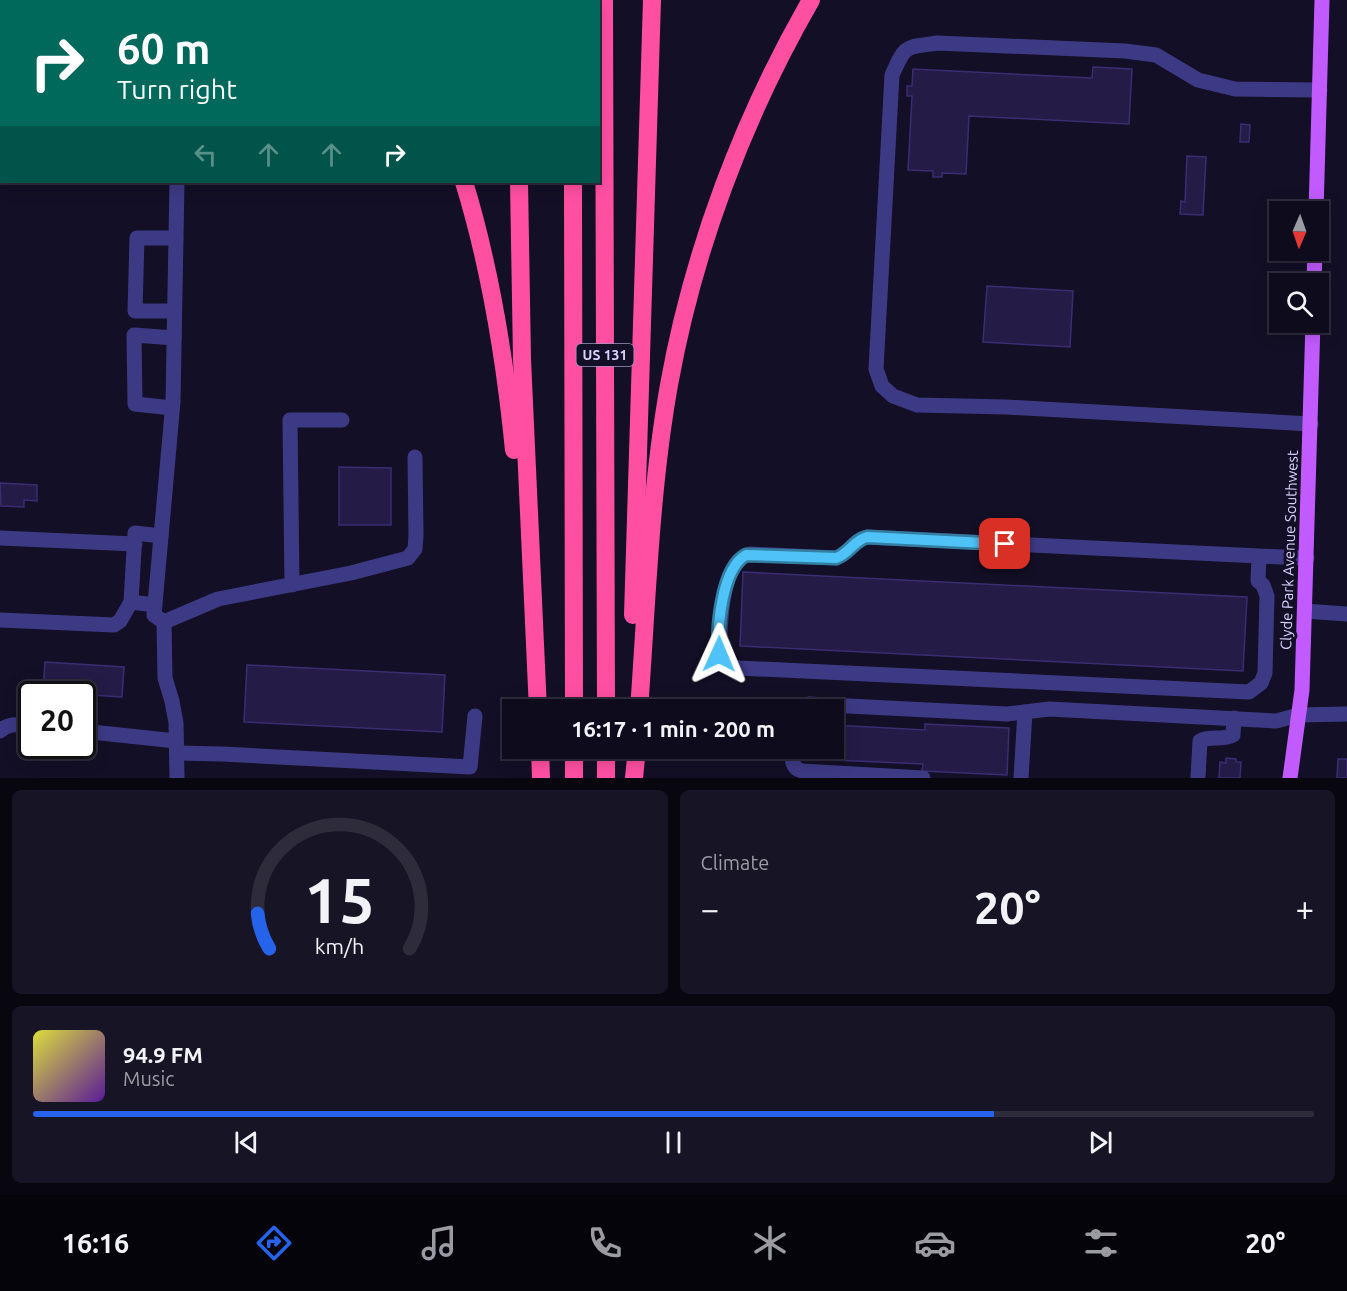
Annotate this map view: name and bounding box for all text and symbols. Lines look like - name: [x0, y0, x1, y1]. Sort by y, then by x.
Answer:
- icon: right: [18, 24, 96, 102]
- text: 60 m: [117, 25, 211, 72]
- text: Turn right: [117, 74, 237, 104]
- icon: left: [189, 138, 222, 171]
- icon: ahead: [252, 138, 285, 171]
- icon: ahead: [315, 138, 348, 171]
- icon: right: [378, 138, 411, 171]
- north arrow: [1269, 201, 1329, 261]
- map controls: [1269, 201, 1329, 333]
- button: search: [1269, 273, 1329, 333]
- road number: US 131: [576, 344, 634, 366]
- street label: Clyde Park Avenue Southwest: [1277, 450, 1301, 650]
- pin: [979, 518, 1030, 569]
- icon: arrive: [988, 527, 1021, 560]
- position arrow: [687, 622, 751, 686]
- speed limit sign: 20: [18, 681, 96, 759]
- text: 16:17 · 1 min · 200 m: [571, 716, 775, 741]
- text: Climate: [701, 851, 769, 874]
- text: 15: [305, 865, 375, 935]
- text: 20°: [974, 882, 1041, 933]
- text: −: [701, 890, 719, 927]
- text: +: [1295, 890, 1314, 927]
- text: km/h: [315, 934, 364, 958]
- text: 94.9 FM: [123, 1042, 203, 1067]
- text: Music: [123, 1067, 175, 1090]
- icon: previous: [230, 1126, 263, 1159]
- icon: pause: [657, 1126, 690, 1159]
- icon: next: [1084, 1126, 1117, 1159]
- icon: directions: [253, 1222, 295, 1264]
- icon: music: [418, 1222, 460, 1264]
- icon: phone: [584, 1222, 626, 1264]
- icon: climate: [749, 1222, 791, 1264]
- icon: car: [914, 1222, 956, 1264]
- icon: filters: [1080, 1222, 1122, 1264]
- text: 16:16: [62, 1228, 129, 1258]
- text: 20°: [1245, 1228, 1285, 1258]

